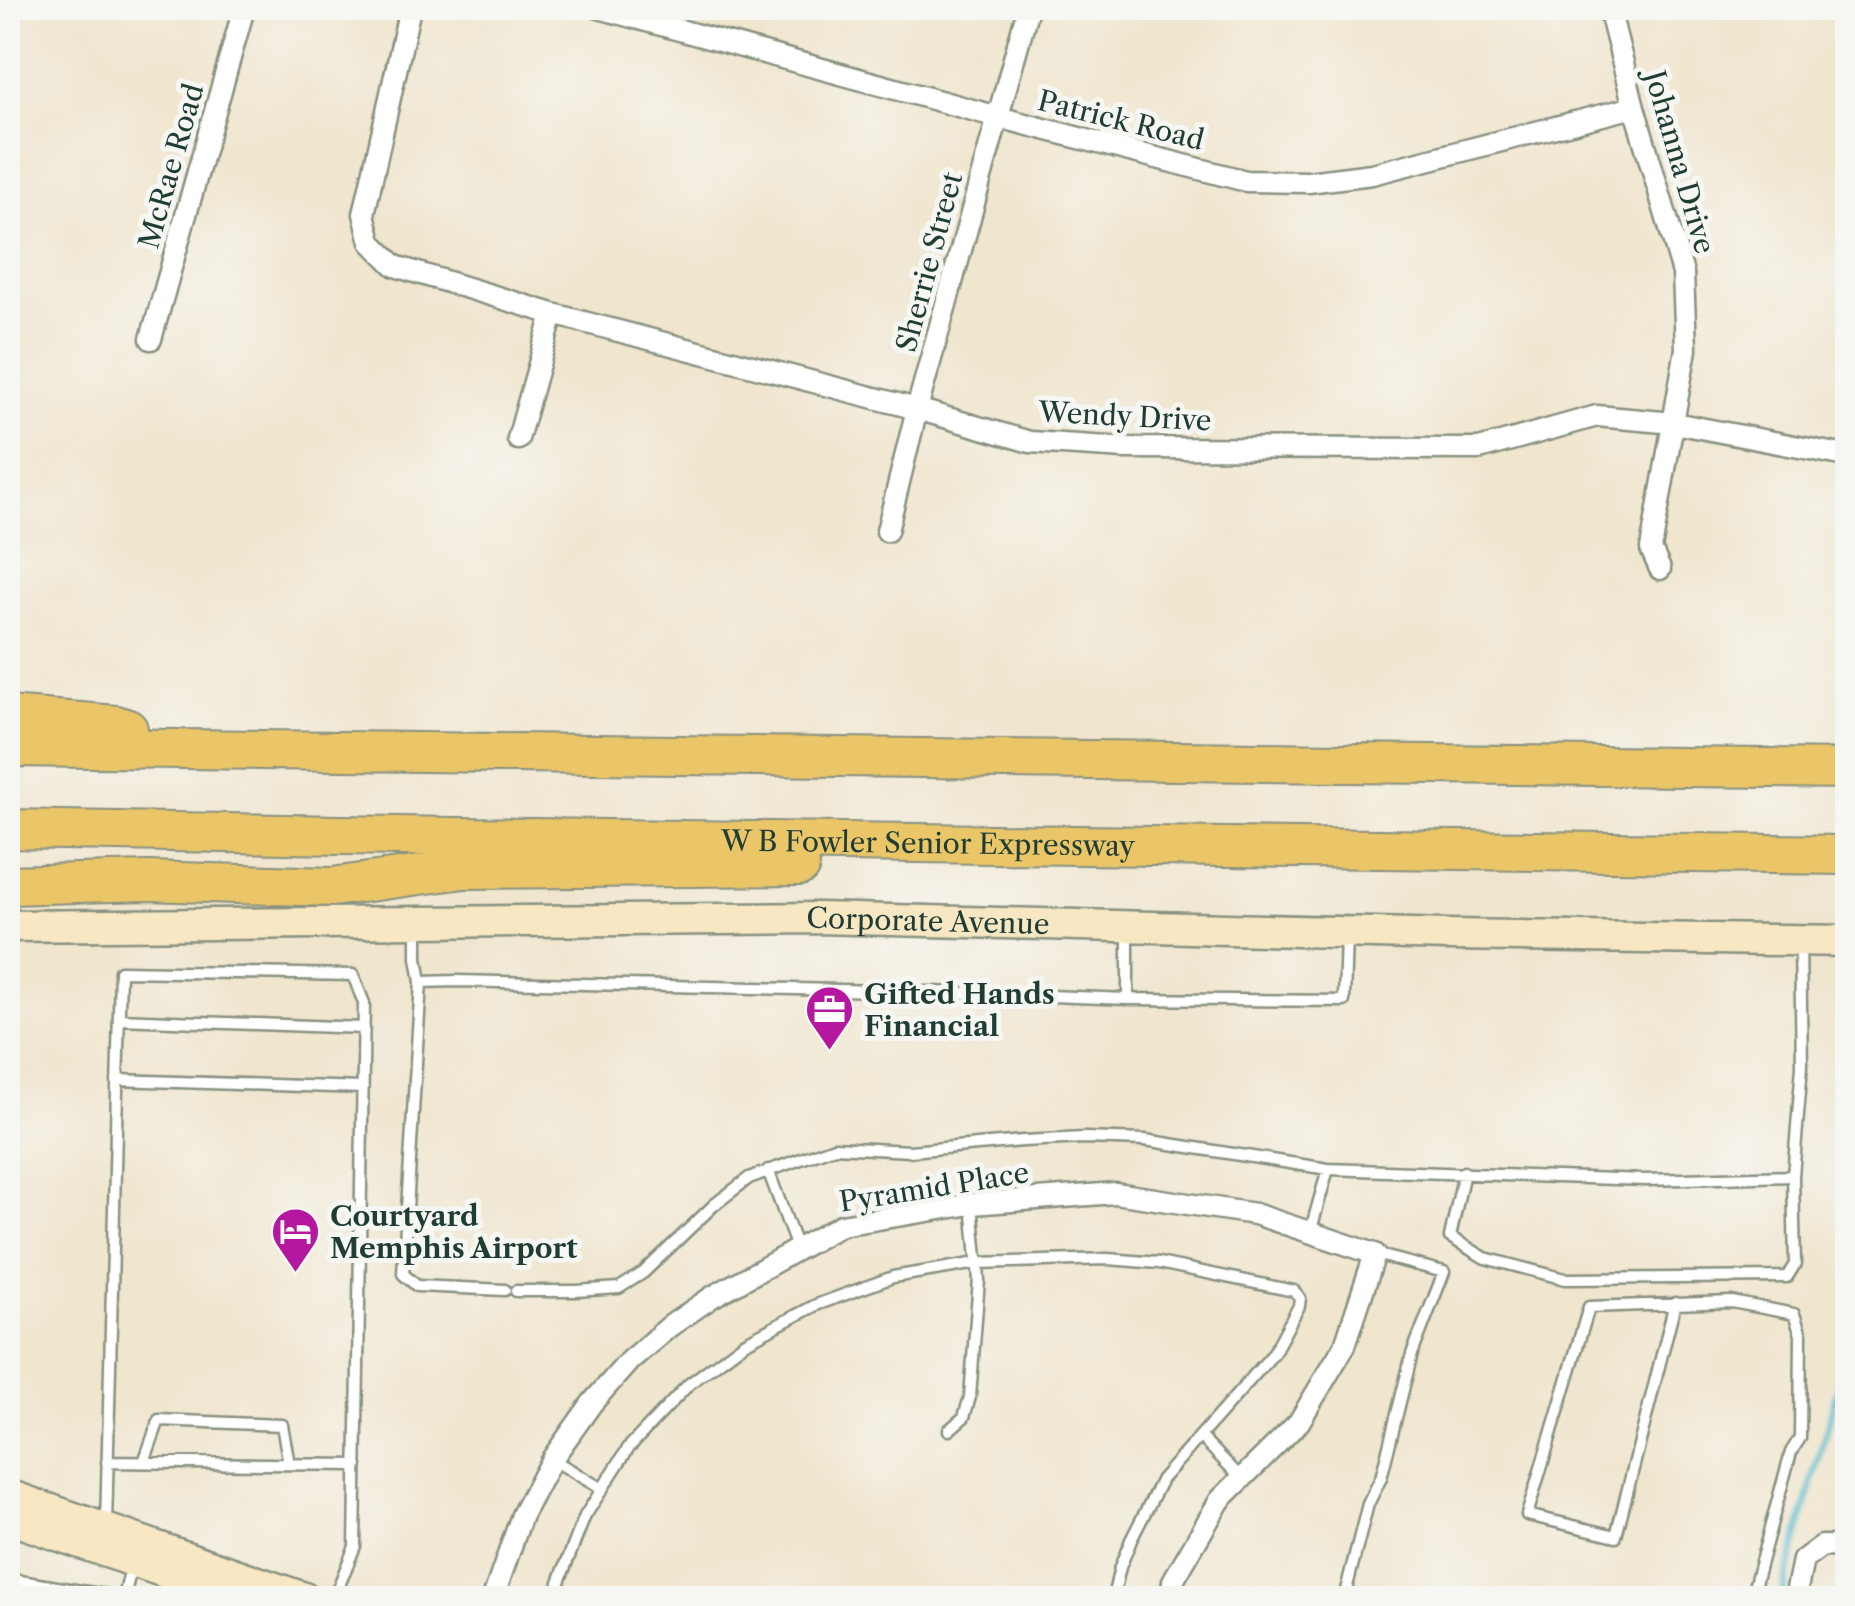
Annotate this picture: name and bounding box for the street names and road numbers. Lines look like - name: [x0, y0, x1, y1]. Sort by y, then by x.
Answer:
- street label: Johanna Drive: [1637, 63, 1722, 257]
- street label: McRae Road: [131, 80, 211, 252]
- street label: Patrick Road: [1034, 83, 1208, 157]
- street label: Sherrie Street: [889, 168, 969, 356]
- street label: Wendy Drive: [1037, 394, 1212, 438]
- street label: W B Fowler Senior Expressway: [720, 823, 1135, 863]
- street label: Corporate Avenue: [806, 901, 1050, 941]
- street label: Pyramid Place: [837, 1155, 1031, 1219]

